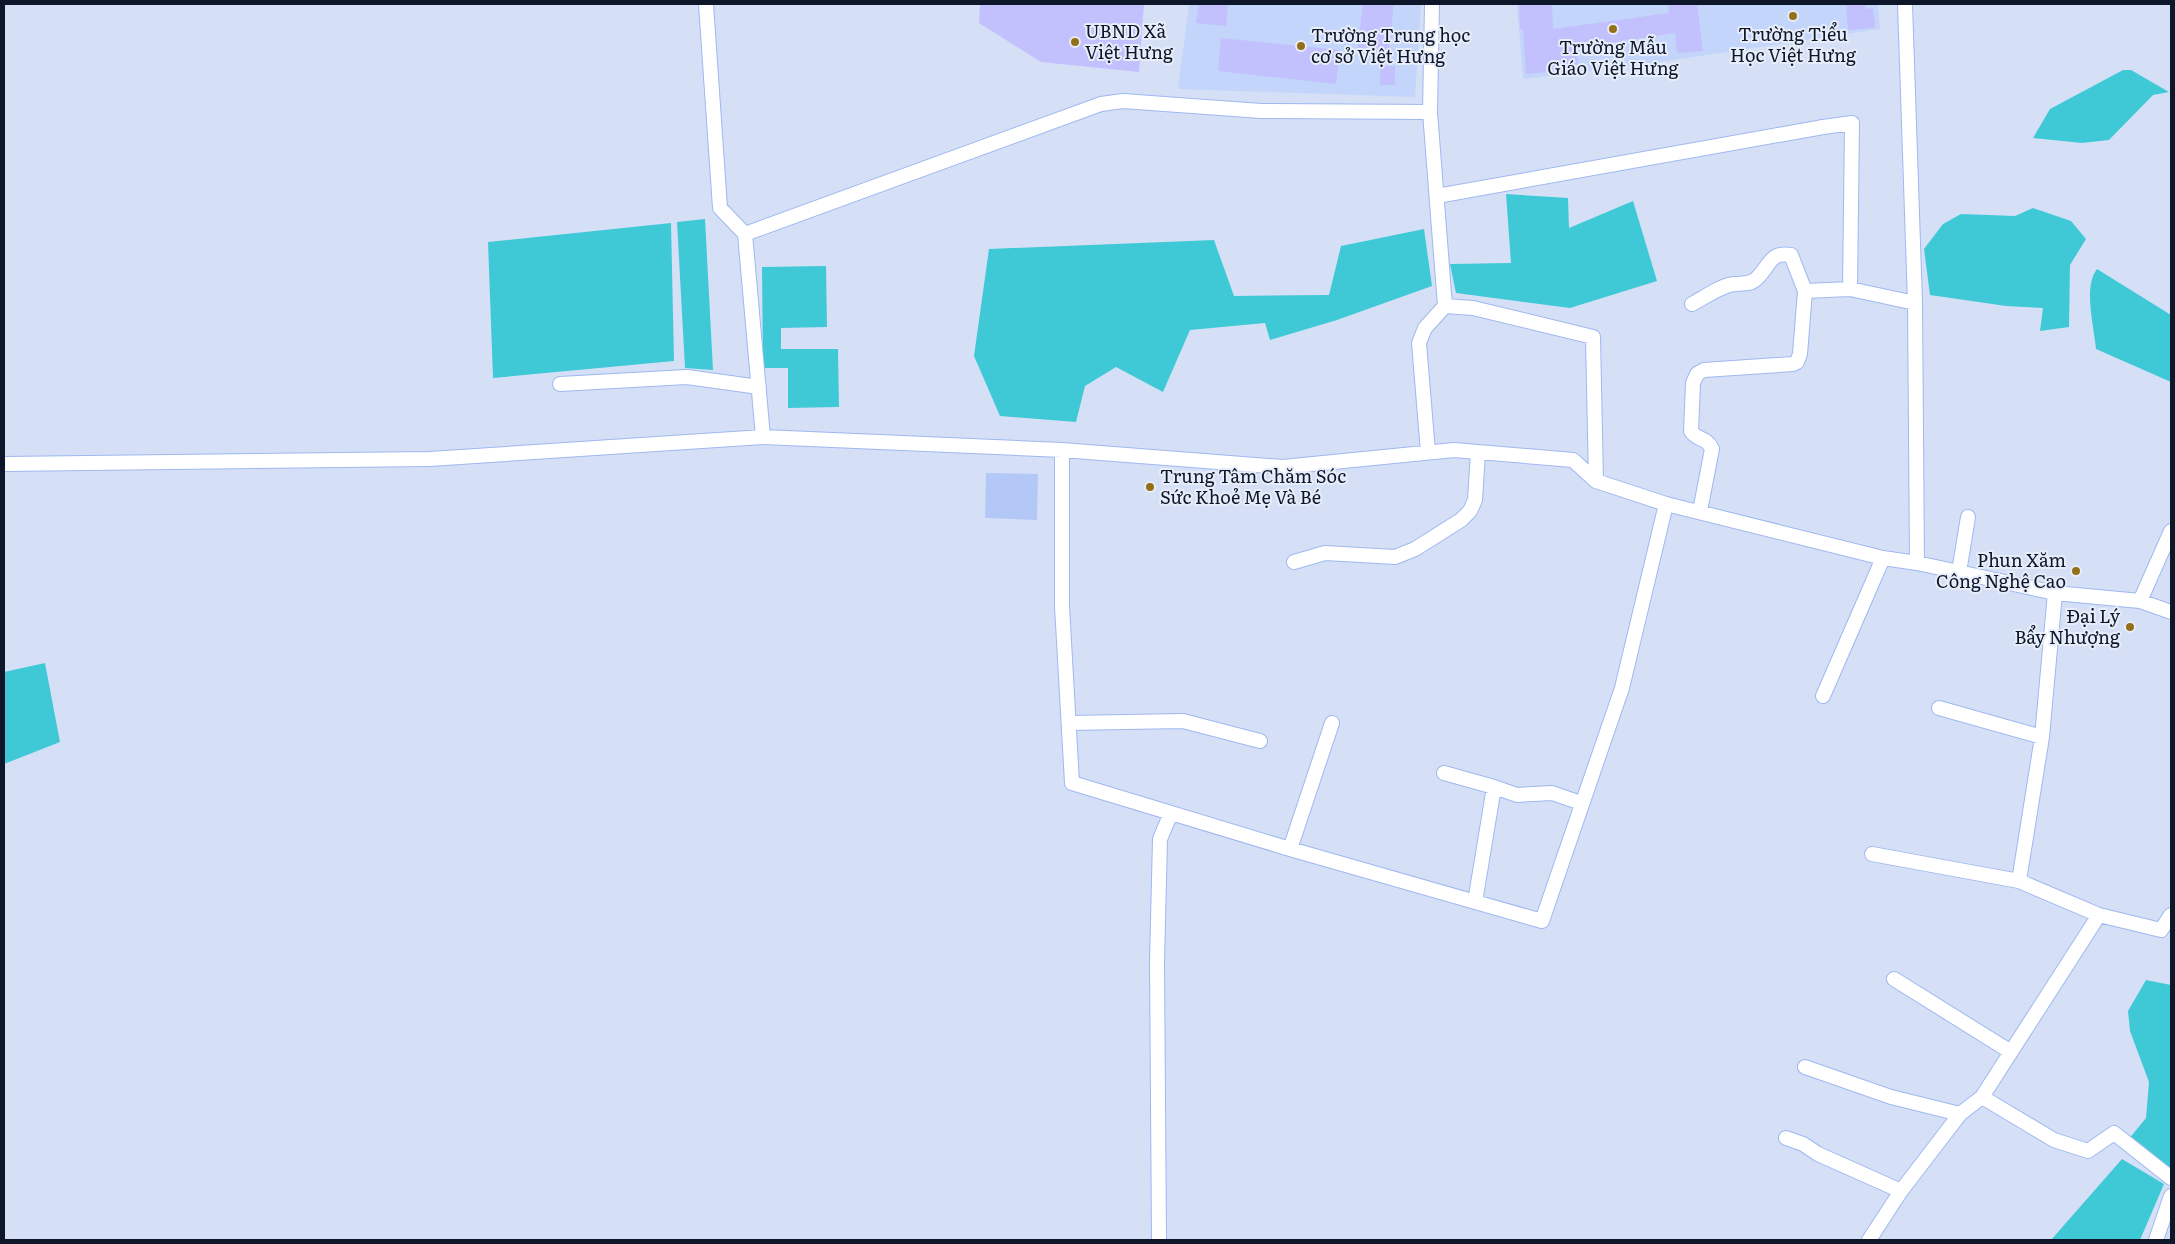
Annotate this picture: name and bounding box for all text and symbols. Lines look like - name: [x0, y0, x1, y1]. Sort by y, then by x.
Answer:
- marker: Trường Tiểu Học Việt Hưng: [1787, 10, 1799, 22]
- place label: UBND Xã Việt Hưng: [1085, 17, 1174, 65]
- place label: Trường Tiểu Học Việt Hưng: [1730, 20, 1857, 68]
- place label: Trường Trung học cơ sở Việt Hưng: [1311, 21, 1470, 69]
- marker: Trường Mẫu Giáo Việt Hưng: [1607, 23, 1619, 35]
- place label: Trường Mẫu Giáo Việt Hưng: [1547, 33, 1680, 81]
- marker: UBND Xã Việt Hưng: [1069, 36, 1081, 48]
- marker: Trường Trung học cơ sở Việt Hưng: [1295, 40, 1307, 52]
- place label: Trung Tâm Chăm Sóc Sức Khoẻ Mẹ Và Bé: [1160, 462, 1346, 510]
- marker: Trung Tâm Chăm Sóc Sức Khoẻ Mẹ Và Bé: [1144, 481, 1156, 493]
- place label: Phun Xăm Công Nghệ Cao: [1936, 546, 2066, 594]
- marker: Phun Xăm Công Nghệ Cao: [2070, 565, 2082, 577]
- place label: Đại Lý Bẩy Nhượng: [2014, 602, 2121, 650]
- marker: Đại Lý Bẩy Nhượng: [2124, 621, 2136, 633]

